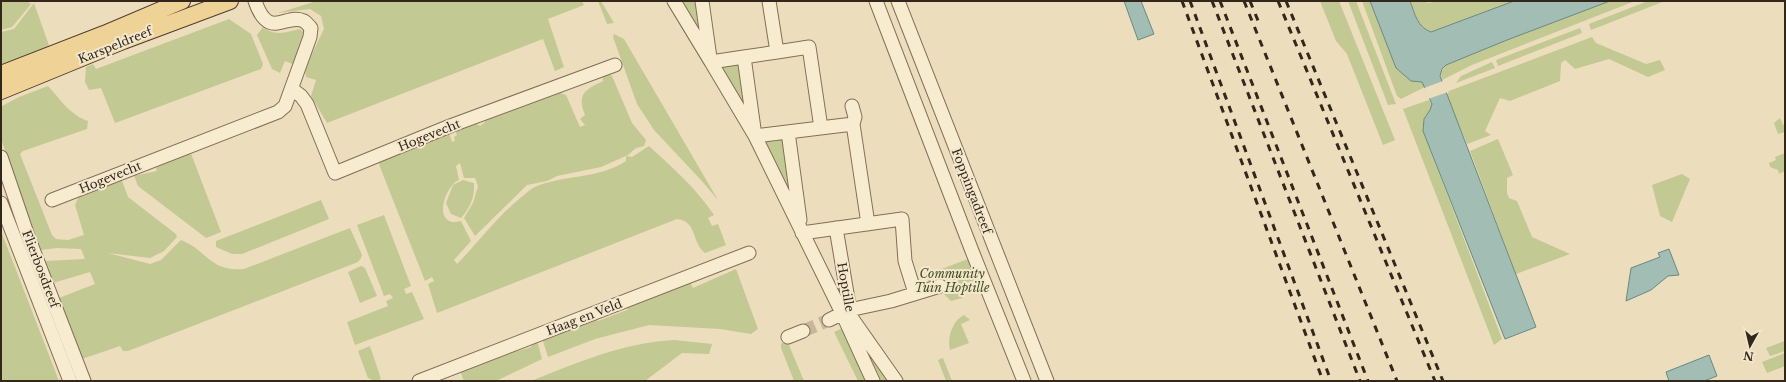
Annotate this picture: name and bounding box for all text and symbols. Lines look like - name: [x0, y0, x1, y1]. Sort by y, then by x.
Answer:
- street label: Karspeldreef: [76, 23, 156, 67]
- street label: Hogevecht: [396, 116, 463, 154]
- street label: Foppingadreef: [949, 146, 996, 238]
- street label: Hogevecht: [77, 158, 144, 196]
- street label: Flierbosdreef: [19, 228, 63, 312]
- street label: Hoptille: [834, 261, 858, 313]
- park label: Community Tuin Hoptille: [914, 266, 990, 295]
- street label: Haag en Veld: [544, 296, 624, 338]
- north arrow: [1730, 326, 1770, 366]
- text: N: [1742, 348, 1755, 364]

